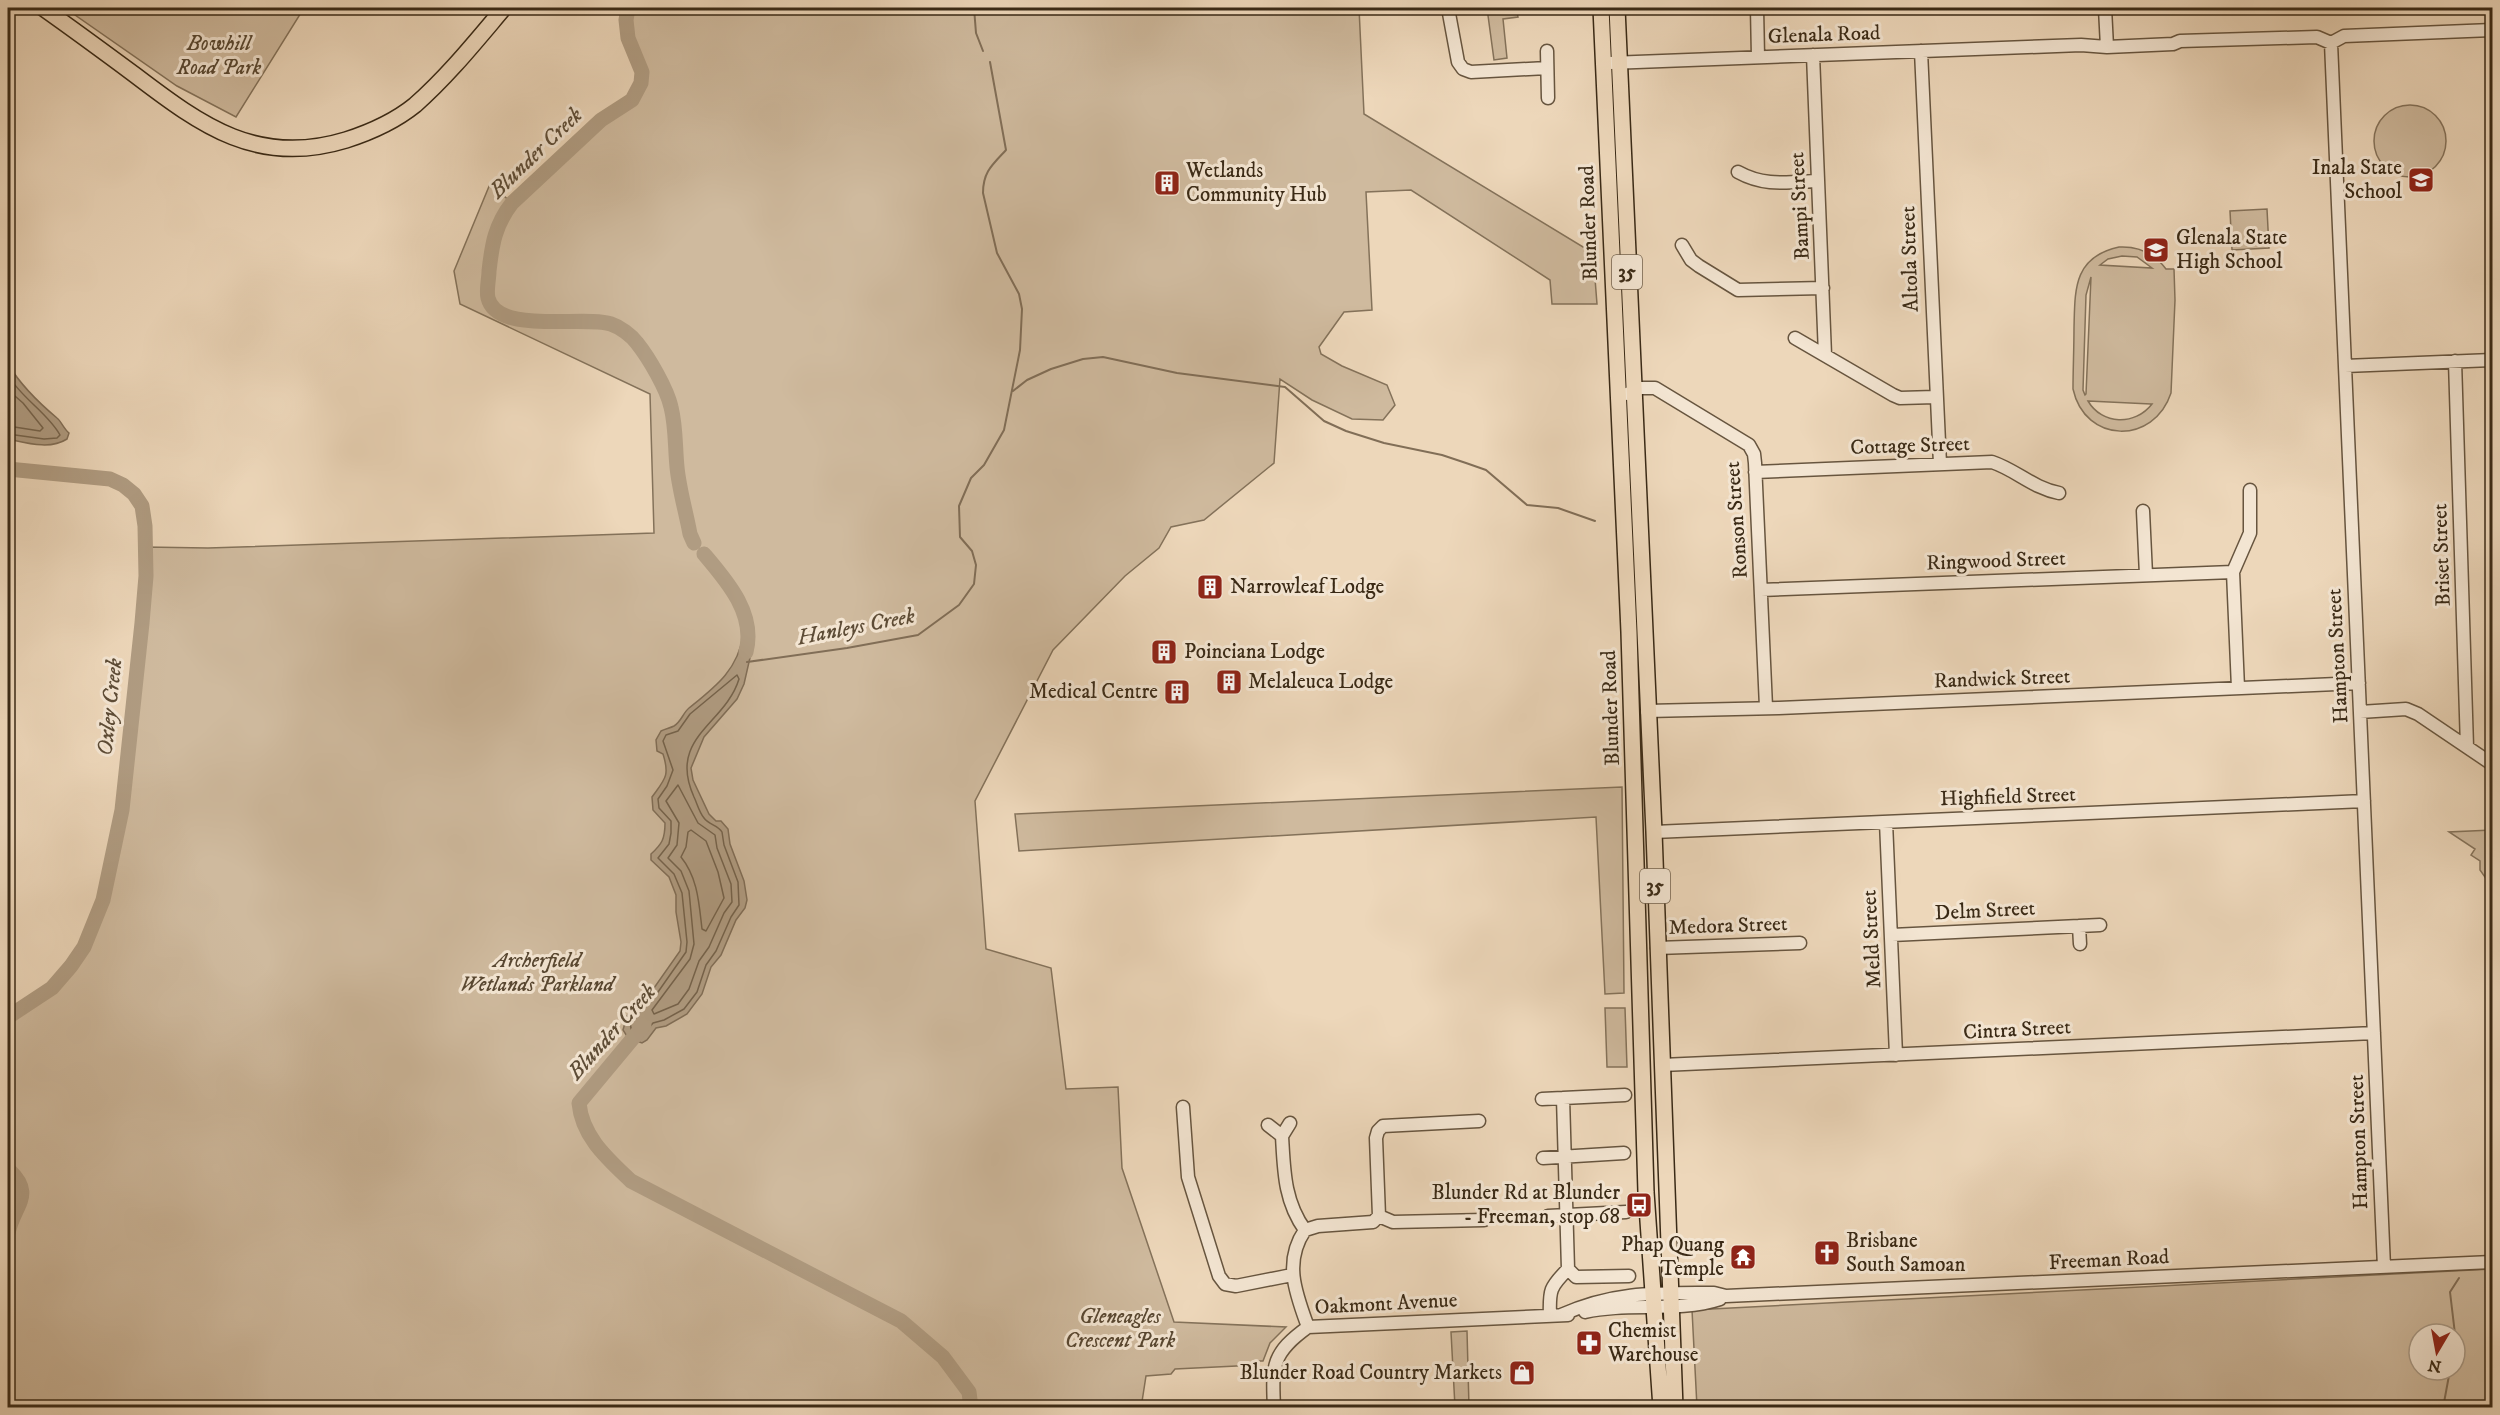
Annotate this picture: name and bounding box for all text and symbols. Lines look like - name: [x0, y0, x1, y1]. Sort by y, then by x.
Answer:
- street label: Glenala Road: [1767, 20, 1881, 50]
- park label: Bowhill Road Park: [176, 31, 262, 81]
- water label: Blunder Creek: [483, 101, 589, 205]
- street label: Bampi Street: [1784, 151, 1816, 261]
- place label: Inala State School: [2312, 155, 2403, 205]
- place label: Wetlands Community Hub: [1185, 158, 1327, 208]
- street label: Blunder Road: [1574, 164, 1604, 281]
- school or university icon: Inala State School: [2406, 165, 2436, 195]
- building icon: Wetlands Community Hub: [1152, 168, 1182, 198]
- street label: Altola Street: [1895, 205, 1925, 312]
- place label: Glenala State High School: [2176, 225, 2288, 275]
- school or university icon: Glenala State High School: [2141, 235, 2171, 265]
- road number: 35: [1612, 255, 1642, 289]
- street label: Cottage Street: [1850, 431, 1971, 461]
- street label: Ronson Street: [1720, 460, 1754, 579]
- street label: Briset Street: [2427, 503, 2457, 607]
- street label: Ringwood Street: [1926, 546, 2066, 576]
- building icon: Narrowleaf Lodge: [1195, 572, 1225, 602]
- place label: Narrowleaf Lodge: [1230, 574, 1385, 600]
- street label: Hampton Street: [2321, 588, 2355, 724]
- water label: Hanleys Creek: [794, 602, 918, 652]
- building icon: Poinciana Lodge: [1149, 637, 1179, 667]
- place label: Poinciana Lodge: [1184, 639, 1325, 665]
- street label: Blunder Road: [1596, 649, 1626, 766]
- water label: Oxley Creek: [91, 656, 129, 757]
- street label: Randwick Street: [1933, 664, 2071, 694]
- building icon: Melaleuca Lodge: [1214, 667, 1244, 697]
- place label: Melaleuca Lodge: [1248, 669, 1393, 695]
- building icon: Medical Centre: [1162, 677, 1192, 707]
- place label: Medical Centre: [1029, 679, 1158, 705]
- street label: Highfield Street: [1940, 782, 2077, 812]
- road number: 35: [1640, 869, 1670, 903]
- street label: Meld Street: [1856, 889, 1888, 989]
- street label: Delm Street: [1934, 895, 2036, 927]
- street label: Medora Street: [1668, 911, 1788, 941]
- park label: Archerfield Wetlands Parkland: [460, 948, 617, 998]
- water label: Blunder Creek: [561, 978, 662, 1086]
- street label: Cintra Street: [1963, 1014, 2072, 1046]
- street label: Hampton Street: [2344, 1074, 2374, 1210]
- place label: Blunder Rd at Blunder - Freeman, stop 68: [1431, 1180, 1620, 1230]
- bus stop icon: Blunder Rd at Blunder - Freeman, stop 68: [1624, 1190, 1654, 1220]
- place label: Brisbane South Samoan: [1846, 1228, 1965, 1278]
- place label: Phap Quang Temple: [1621, 1232, 1725, 1282]
- church icon: Brisbane South Samoan: [1812, 1238, 1842, 1268]
- temple icon: Phap Quang Temple: [1728, 1242, 1758, 1272]
- street label: Freeman Road: [2048, 1244, 2170, 1276]
- street label: Oakmont Avenue: [1314, 1287, 1458, 1321]
- park label: Gleneagles Crescent Park: [1065, 1304, 1175, 1354]
- place label: Chemist Warehouse: [1607, 1318, 1699, 1368]
- north arrow: [2407, 1322, 2467, 1382]
- pharmacy icon: Chemist Warehouse: [1574, 1328, 1604, 1358]
- text: N: [2426, 1355, 2443, 1377]
- shop icon: Blunder Road Country Markets: [1507, 1358, 1537, 1388]
- place label: Blunder Road Country Markets: [1239, 1360, 1502, 1386]

